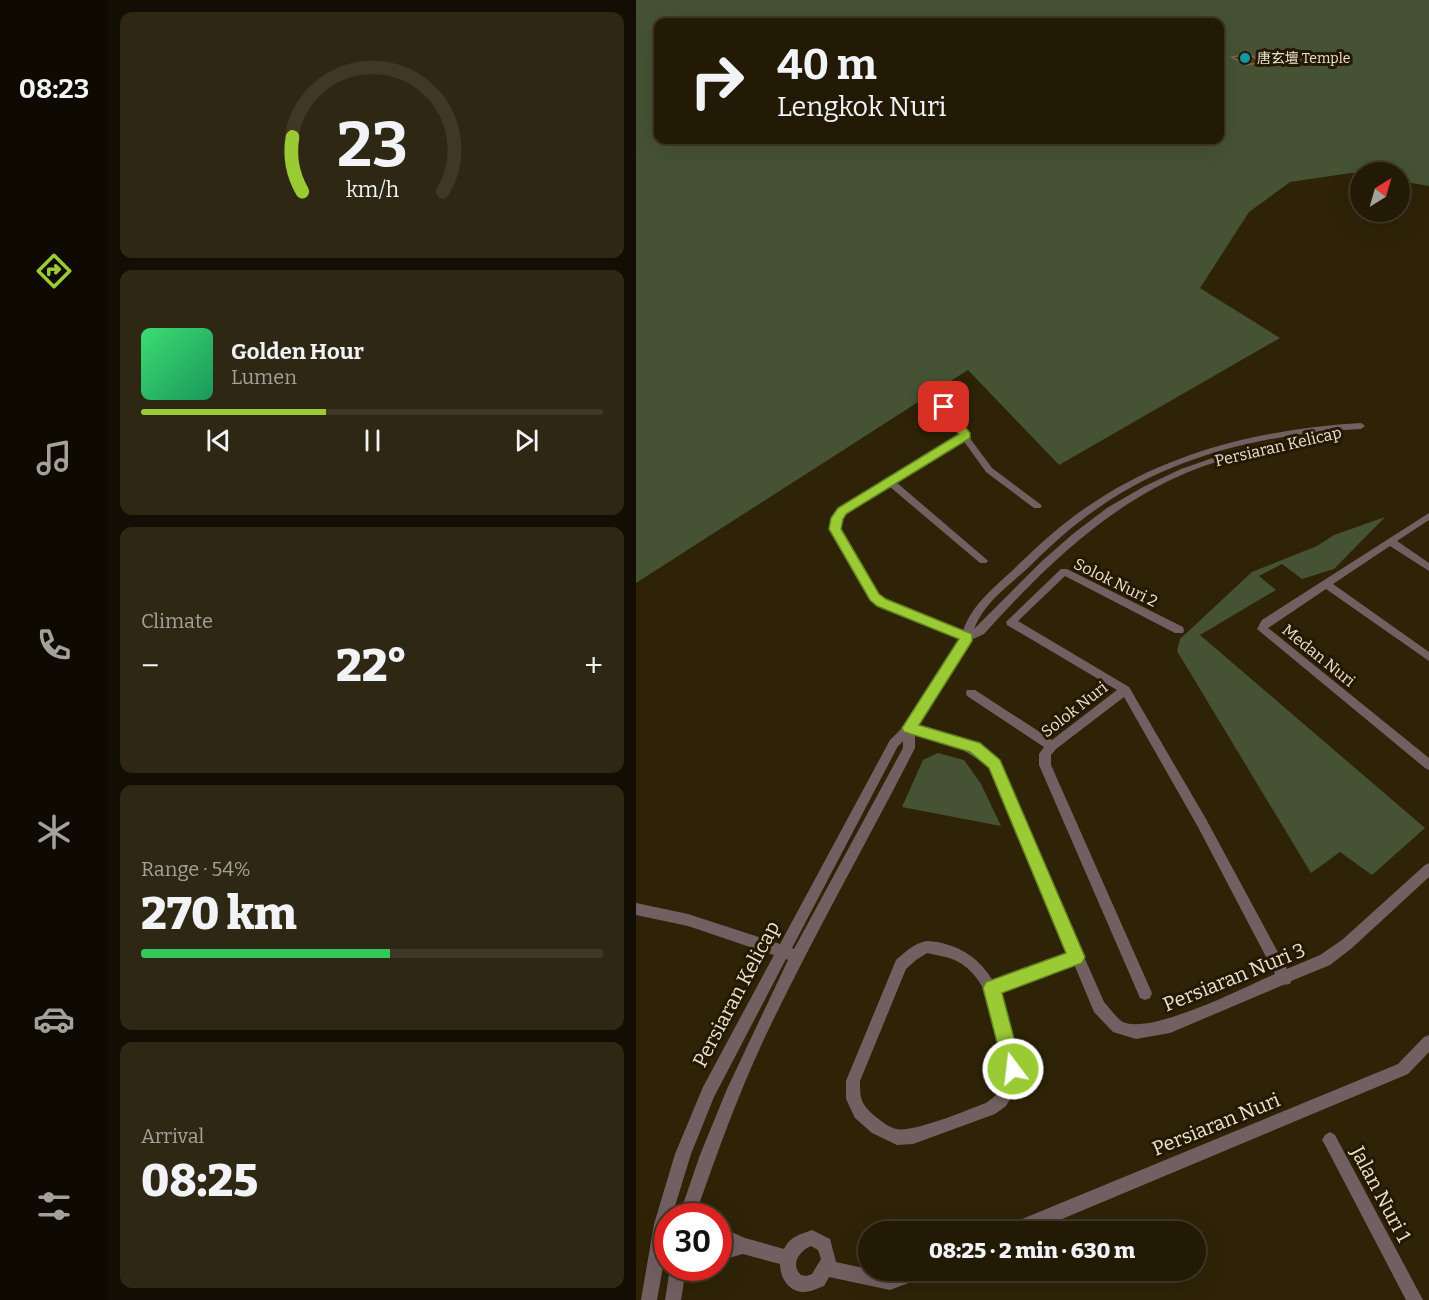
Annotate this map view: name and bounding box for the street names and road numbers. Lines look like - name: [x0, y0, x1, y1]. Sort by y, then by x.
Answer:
- street label: Persiaran Kelicap: [1213, 423, 1343, 470]
- street label: Solok Nuri 2: [1071, 554, 1161, 611]
- street label: Medan Nuri: [1278, 620, 1359, 691]
- street label: Solok Nuri: [1037, 677, 1111, 741]
- street label: Persiaran Kelicap: [687, 917, 785, 1071]
- street label: Persiaran Nuri 3: [1159, 938, 1309, 1016]
- street label: Persiaran Nuri: [1149, 1087, 1284, 1161]
- street label: Jalan Nuri 1: [1345, 1141, 1416, 1246]

